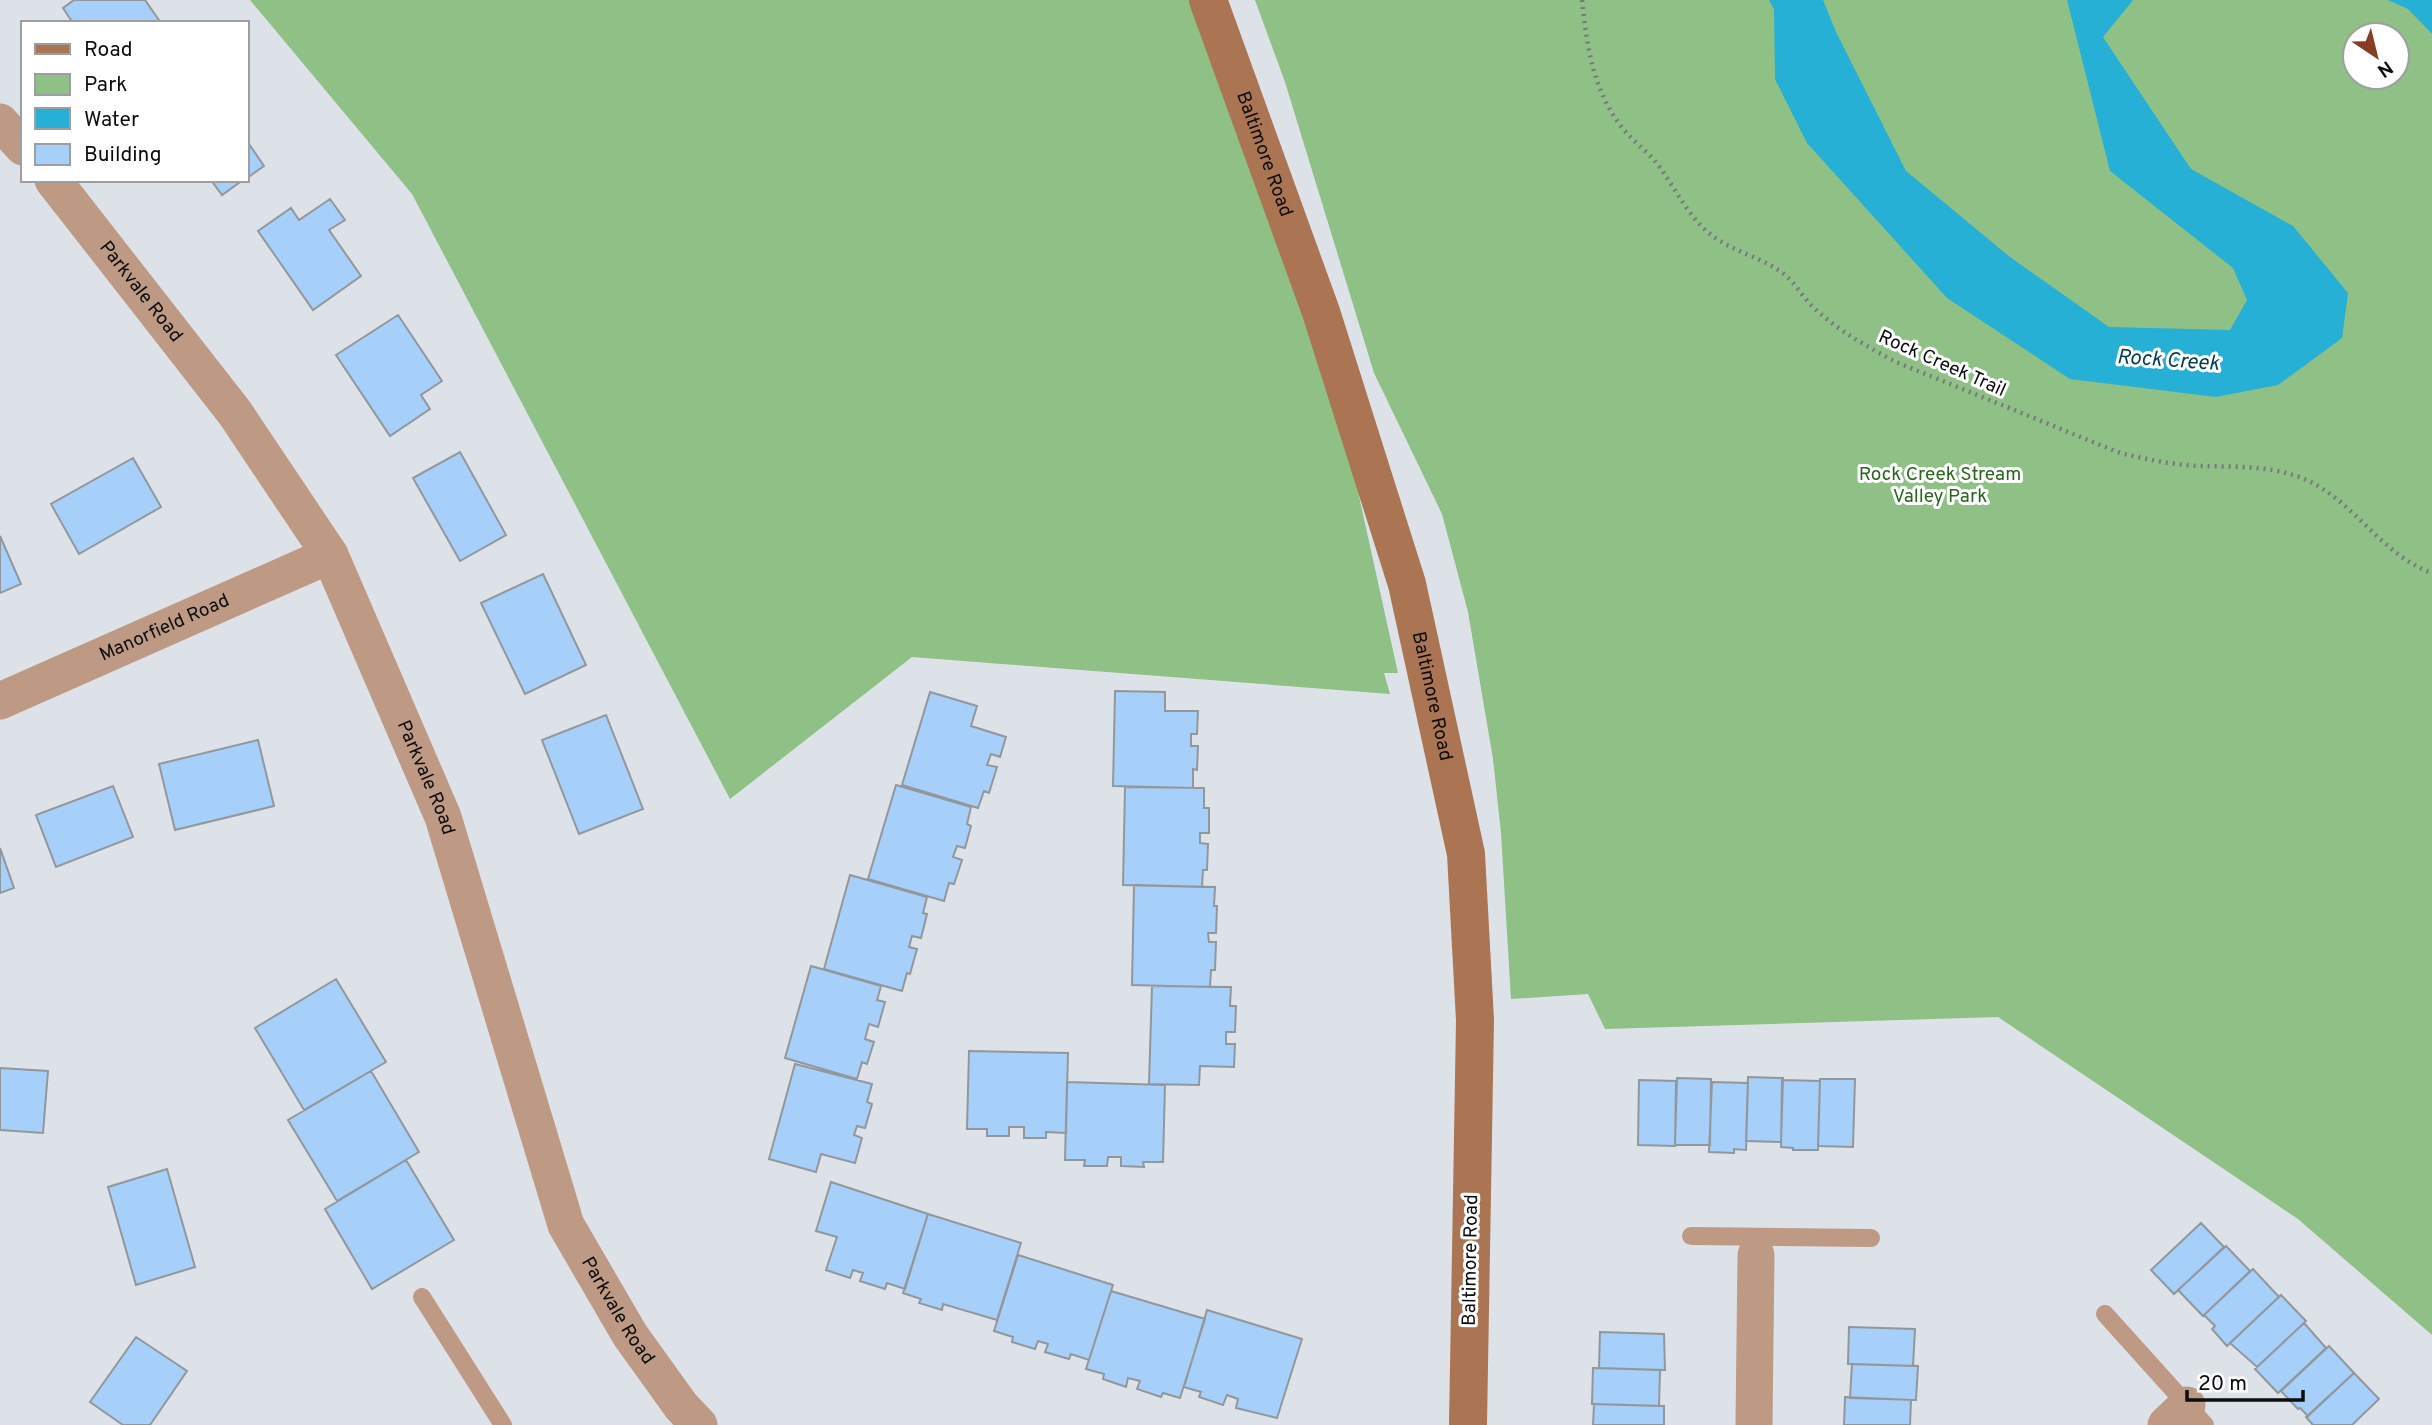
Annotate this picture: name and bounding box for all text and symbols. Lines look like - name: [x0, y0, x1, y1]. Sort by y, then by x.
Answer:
- legend: [21, 21, 248, 182]
- north arrow: [2341, 21, 2411, 91]
- text: Road: [84, 37, 133, 64]
- text: N: [2372, 55, 2397, 82]
- text: Park: [84, 72, 127, 99]
- street label: Baltimore Road: [1230, 88, 1298, 220]
- text: Water: [84, 107, 139, 134]
- text: Building: [84, 142, 162, 169]
- street label: Parkvale Road: [93, 236, 187, 347]
- street label: Rock Creek Trail: [1874, 325, 2010, 403]
- water label: Rock Creek: [2116, 344, 2220, 378]
- park label: Rock Creek Stream Valley Park: [1859, 463, 2021, 509]
- street label: Manorfield Road: [96, 589, 233, 667]
- street label: Baltimore Road: [1406, 629, 1457, 763]
- street label: Parkvale Road: [391, 717, 460, 838]
- street label: Baltimore Road: [1458, 1194, 1484, 1326]
- street label: Parkvale Road: [575, 1253, 659, 1369]
- scale bar: [2187, 1358, 2302, 1402]
- text: 20 m: [2198, 1371, 2247, 1398]

